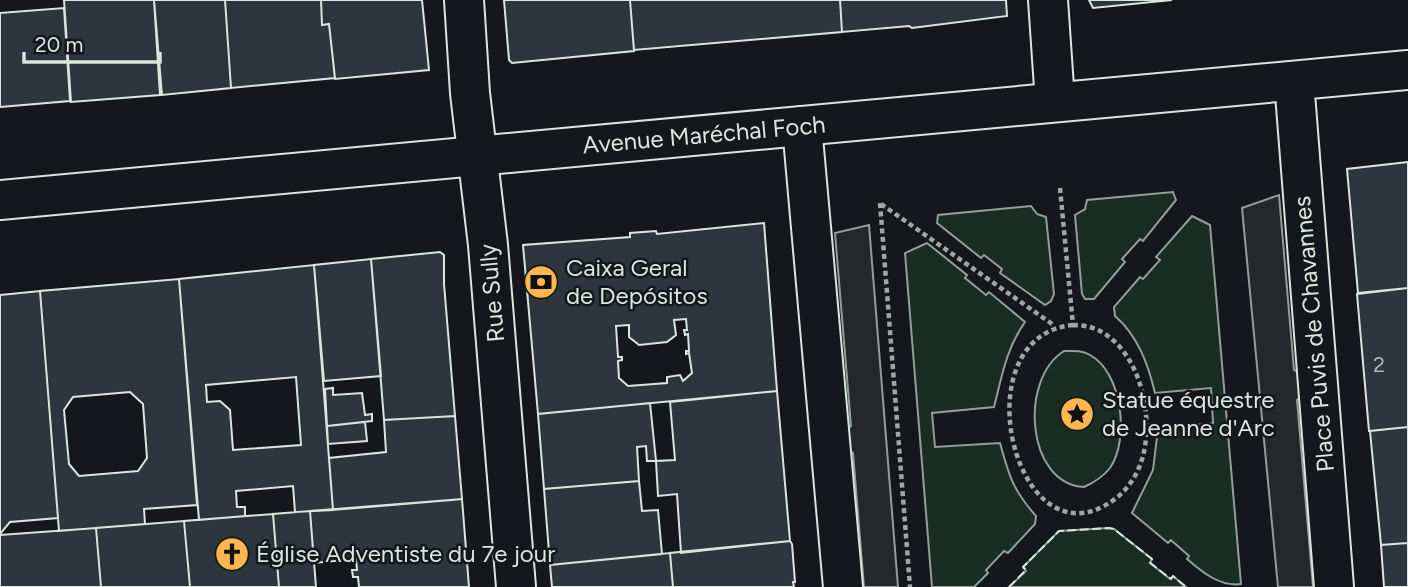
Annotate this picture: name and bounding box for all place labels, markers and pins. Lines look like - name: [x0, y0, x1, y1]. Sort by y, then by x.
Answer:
- place label: Caixa Geral de Depósitos: [566, 253, 708, 310]
- bank icon: Caixa Geral de Depósitos: [522, 263, 560, 301]
- place label: Statue équestre de Jeanne d'Arc: [1102, 385, 1275, 442]
- place icon: Statue équestre de Jeanne d'Arc: [1058, 395, 1096, 433]
- church icon: Église Adventiste du 7e jour: [213, 535, 251, 573]
- place label: Église Adventiste du 7e jour: [256, 539, 555, 568]

